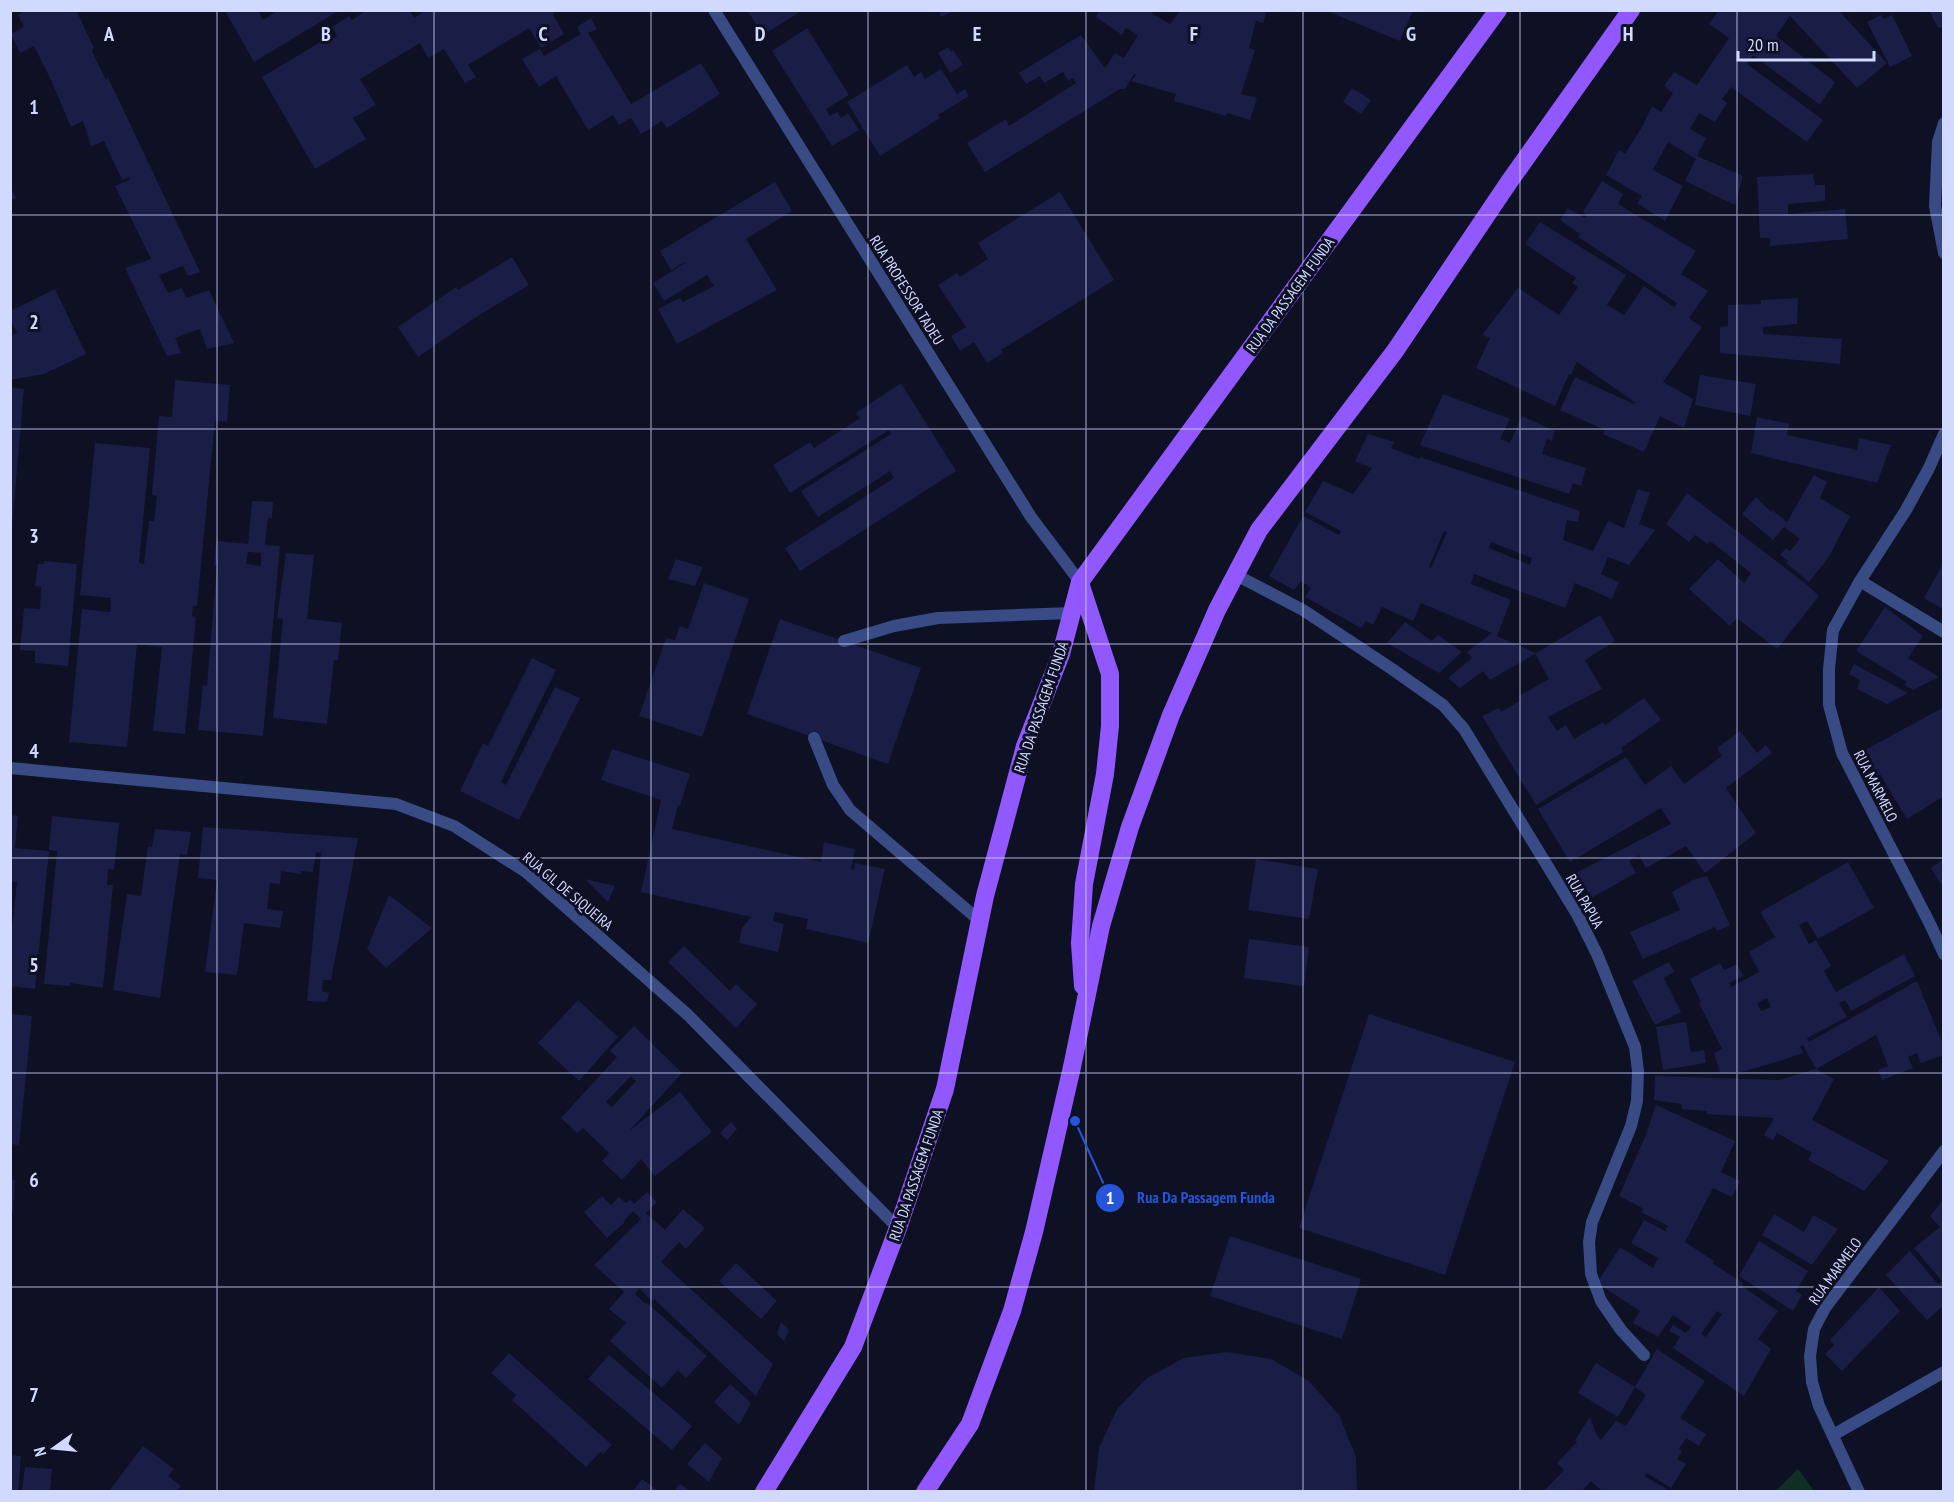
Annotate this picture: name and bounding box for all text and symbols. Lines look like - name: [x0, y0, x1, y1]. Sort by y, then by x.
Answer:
- text: A: [103, 21, 115, 47]
- text: B: [321, 21, 331, 47]
- text: C: [538, 21, 548, 47]
- text: D: [755, 21, 766, 47]
- text: E: [973, 21, 981, 47]
- text: F: [1190, 21, 1198, 47]
- text: G: [1406, 21, 1416, 47]
- text: H: [1623, 21, 1633, 47]
- scale bar: [1738, 24, 1874, 62]
- text: 20 m: [1747, 33, 1779, 56]
- text: 1: [29, 94, 39, 120]
- street label: RUA PROFESSOR TADEU: [866, 232, 948, 348]
- street label: RUA DA PASSAGEM FUNDA: [1242, 233, 1339, 356]
- text: 2: [29, 309, 39, 335]
- text: 3: [29, 523, 39, 549]
- street label: RUA DA PASSAGEM FUNDA: [1010, 638, 1073, 775]
- text: 4: [29, 738, 39, 764]
- street label: RUA MARMELO: [1850, 747, 1902, 825]
- street label: RUA GIL DE SIQUEIRA: [519, 848, 618, 935]
- street label: RUA PAPUA: [1562, 870, 1609, 932]
- text: 5: [29, 952, 39, 978]
- street label: RUA DA PASSAGEM FUNDA: [885, 1106, 948, 1243]
- text: 6: [29, 1167, 39, 1193]
- callout: Rua Da Passagem Funda: [1095, 1181, 1287, 1215]
- text: 1: [1106, 1186, 1114, 1209]
- text: Rua Da Passagem Funda: [1137, 1187, 1275, 1207]
- street label: RUA MARMELO: [1804, 1234, 1866, 1308]
- text: 7: [29, 1382, 39, 1408]
- north arrow: [24, 1418, 84, 1478]
- text: N: [29, 1445, 50, 1459]

